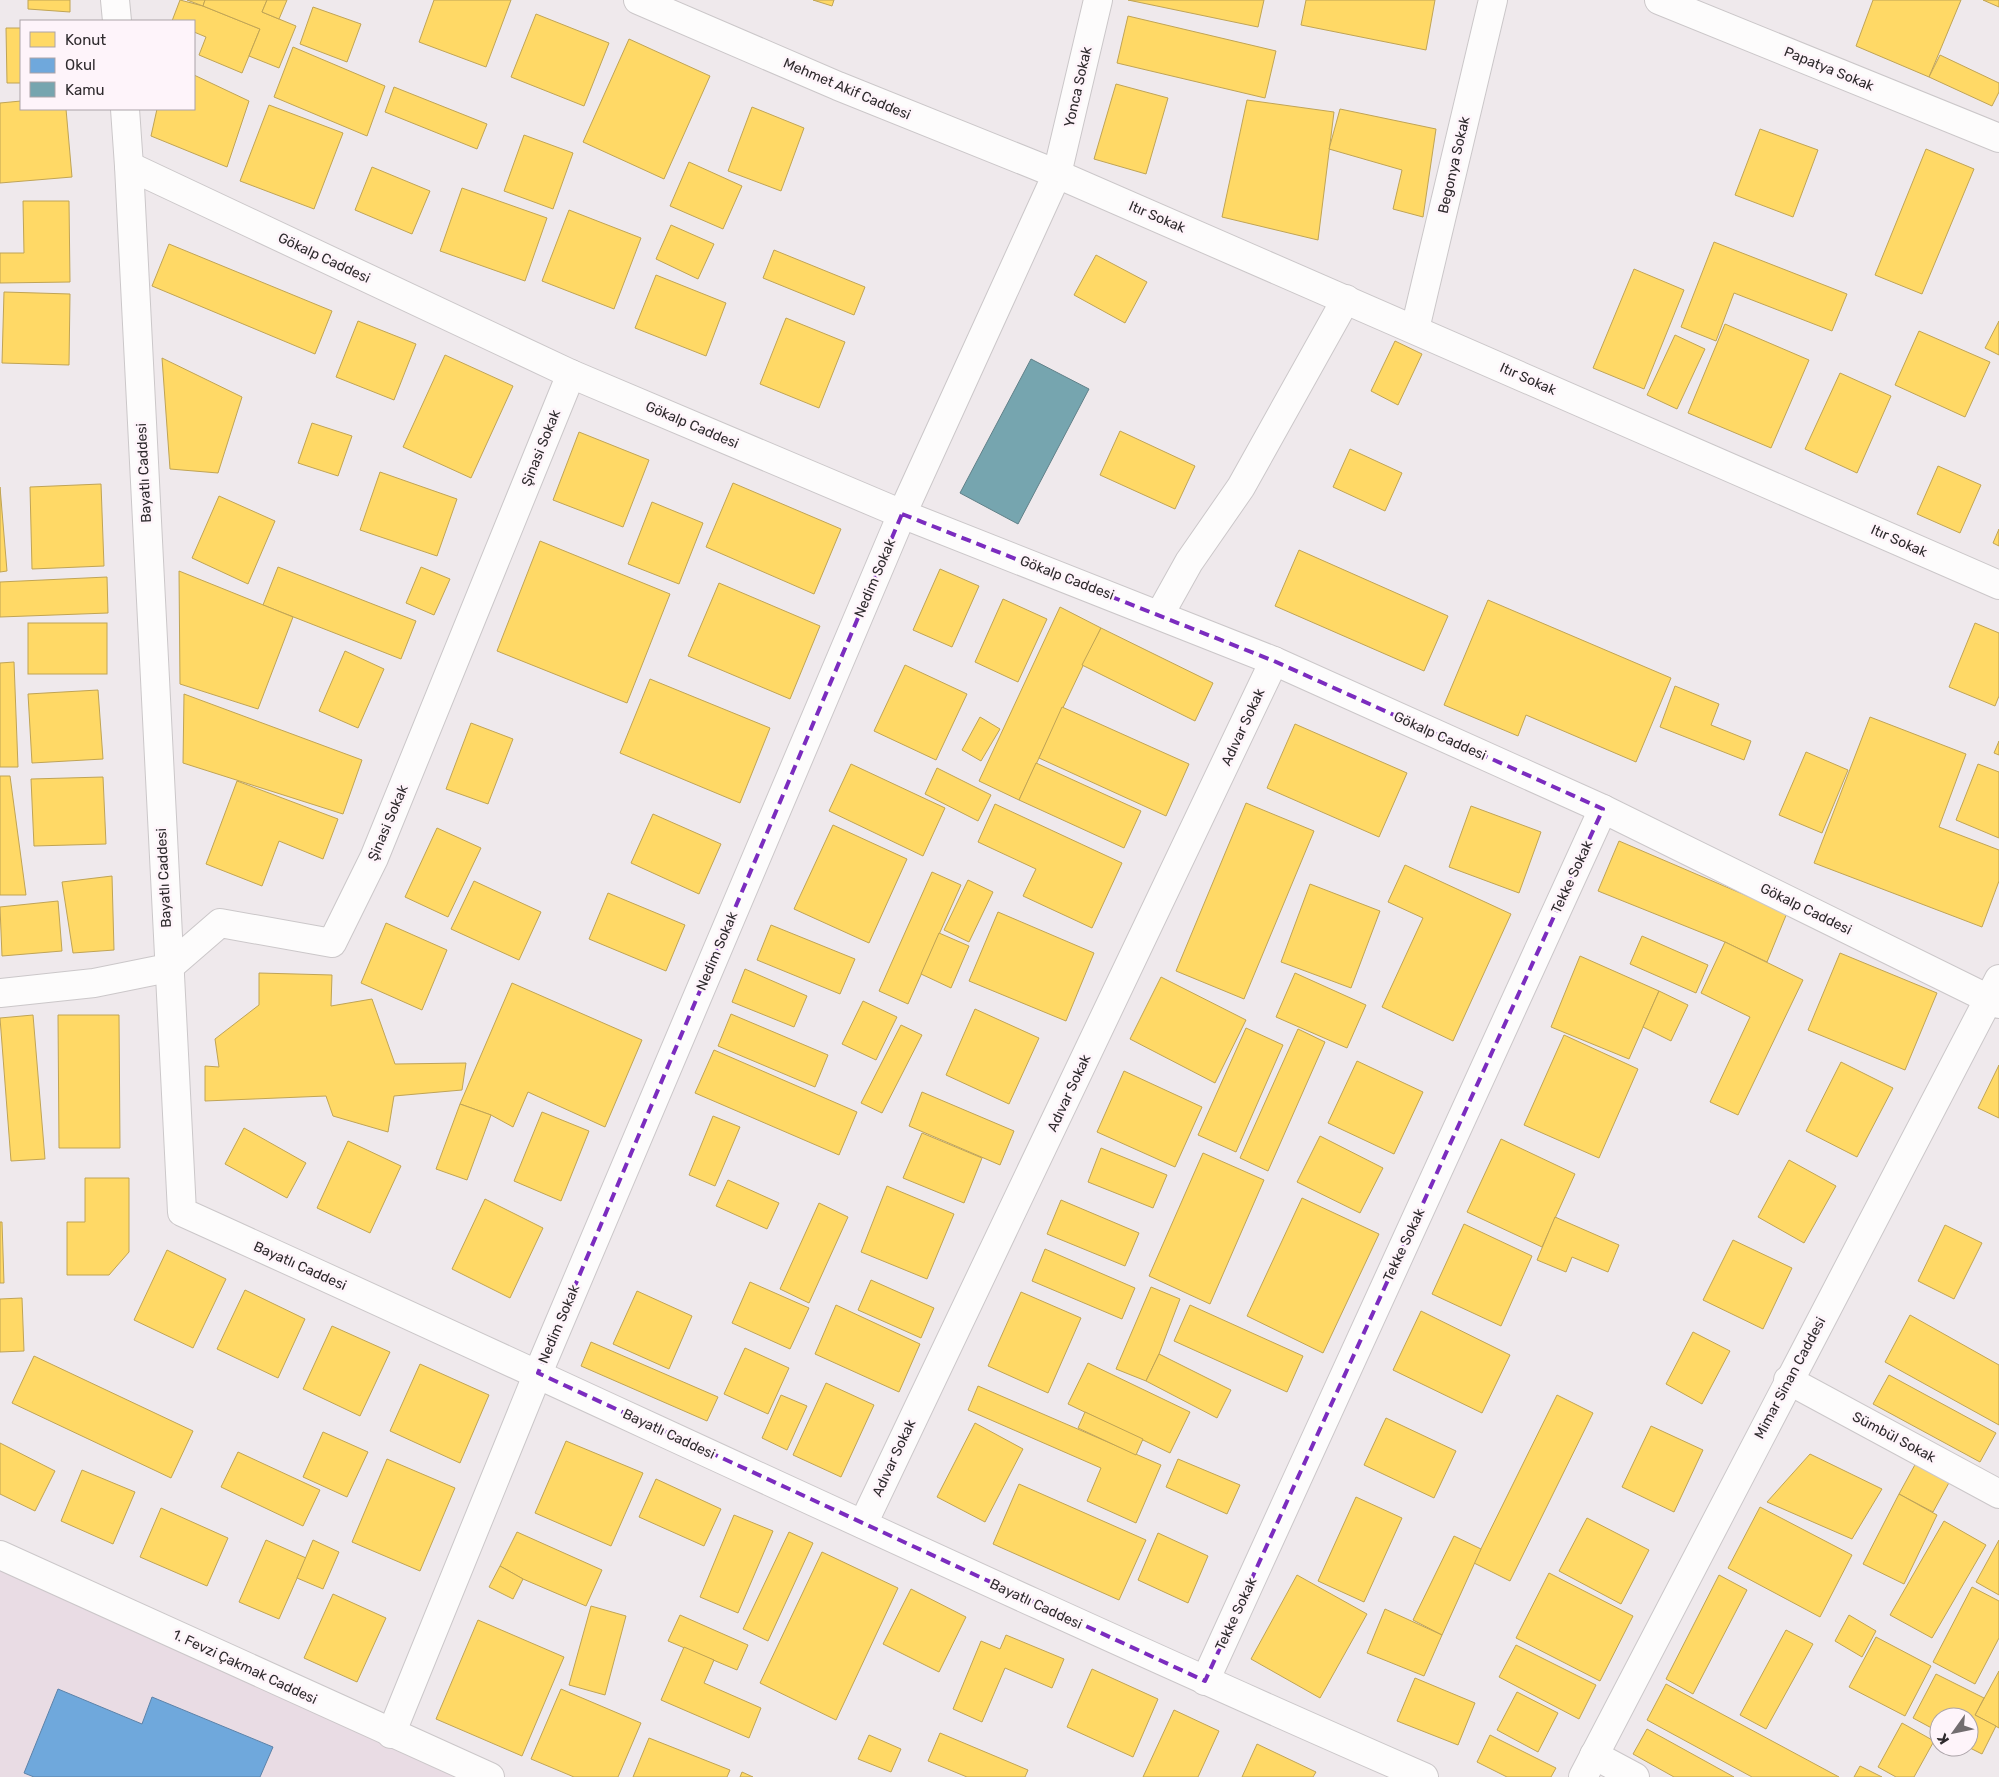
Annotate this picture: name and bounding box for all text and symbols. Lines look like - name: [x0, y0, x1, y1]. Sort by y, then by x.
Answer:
- legend: [20, 20, 195, 110]
- text: Konut: [65, 31, 106, 49]
- street label: Papatya Sokak: [1782, 43, 1877, 95]
- street label: Yonca Sokak: [1060, 44, 1096, 129]
- street label: Mehmet Akif Caddesi: [781, 54, 913, 124]
- text: Okul: [65, 56, 96, 74]
- text: Kamu: [65, 81, 105, 99]
- street label: Begonya Sokak: [1435, 114, 1474, 215]
- street label: Itır Sokak: [1126, 197, 1189, 237]
- street label: Gökalp Caddesi: [275, 229, 373, 287]
- street label: Itır Sokak: [1497, 359, 1560, 399]
- street label: Gökalp Caddesi: [643, 398, 741, 452]
- street label: Şinasi Sokak: [518, 407, 564, 489]
- street label: Bayatlı Caddesi: [133, 423, 155, 523]
- street label: Itır Sokak: [1868, 521, 1931, 561]
- street label: Nedim Sokak: [851, 535, 900, 620]
- street label: Gökalp Caddesi: [1017, 552, 1117, 604]
- street label: Adıvar Sokak: [1218, 685, 1269, 768]
- street label: Gökalp Caddesi: [1391, 708, 1489, 764]
- street label: Şinasi Sokak: [364, 782, 412, 864]
- street label: Bayatlı Caddesi: [153, 828, 175, 928]
- street label: Tekke Sokak: [1548, 837, 1597, 916]
- street label: Gökalp Caddesi: [1757, 880, 1855, 938]
- street label: Nedim Sokak: [693, 908, 742, 993]
- street label: Adıvar Sokak: [1044, 1051, 1095, 1134]
- street label: Tekke Sokak: [1380, 1205, 1429, 1284]
- street label: Bayatlı Caddesi: [251, 1238, 349, 1294]
- street label: Nedim Sokak: [535, 1281, 584, 1366]
- street label: Mimar Sinan Caddesi: [1751, 1314, 1829, 1442]
- street label: Bayatlı Caddesi: [620, 1405, 718, 1463]
- street label: Sümbül Sokak: [1849, 1408, 1939, 1466]
- street label: Adıvar Sokak: [869, 1416, 920, 1499]
- street label: Tekke Sokak: [1212, 1574, 1261, 1653]
- street label: Bayatlı Caddesi: [987, 1575, 1085, 1633]
- street label: 1. Fevzi Çakmak Caddesi: [170, 1626, 320, 1708]
- north arrow: [1929, 1707, 1979, 1757]
- text: K: [1933, 1730, 1953, 1747]

